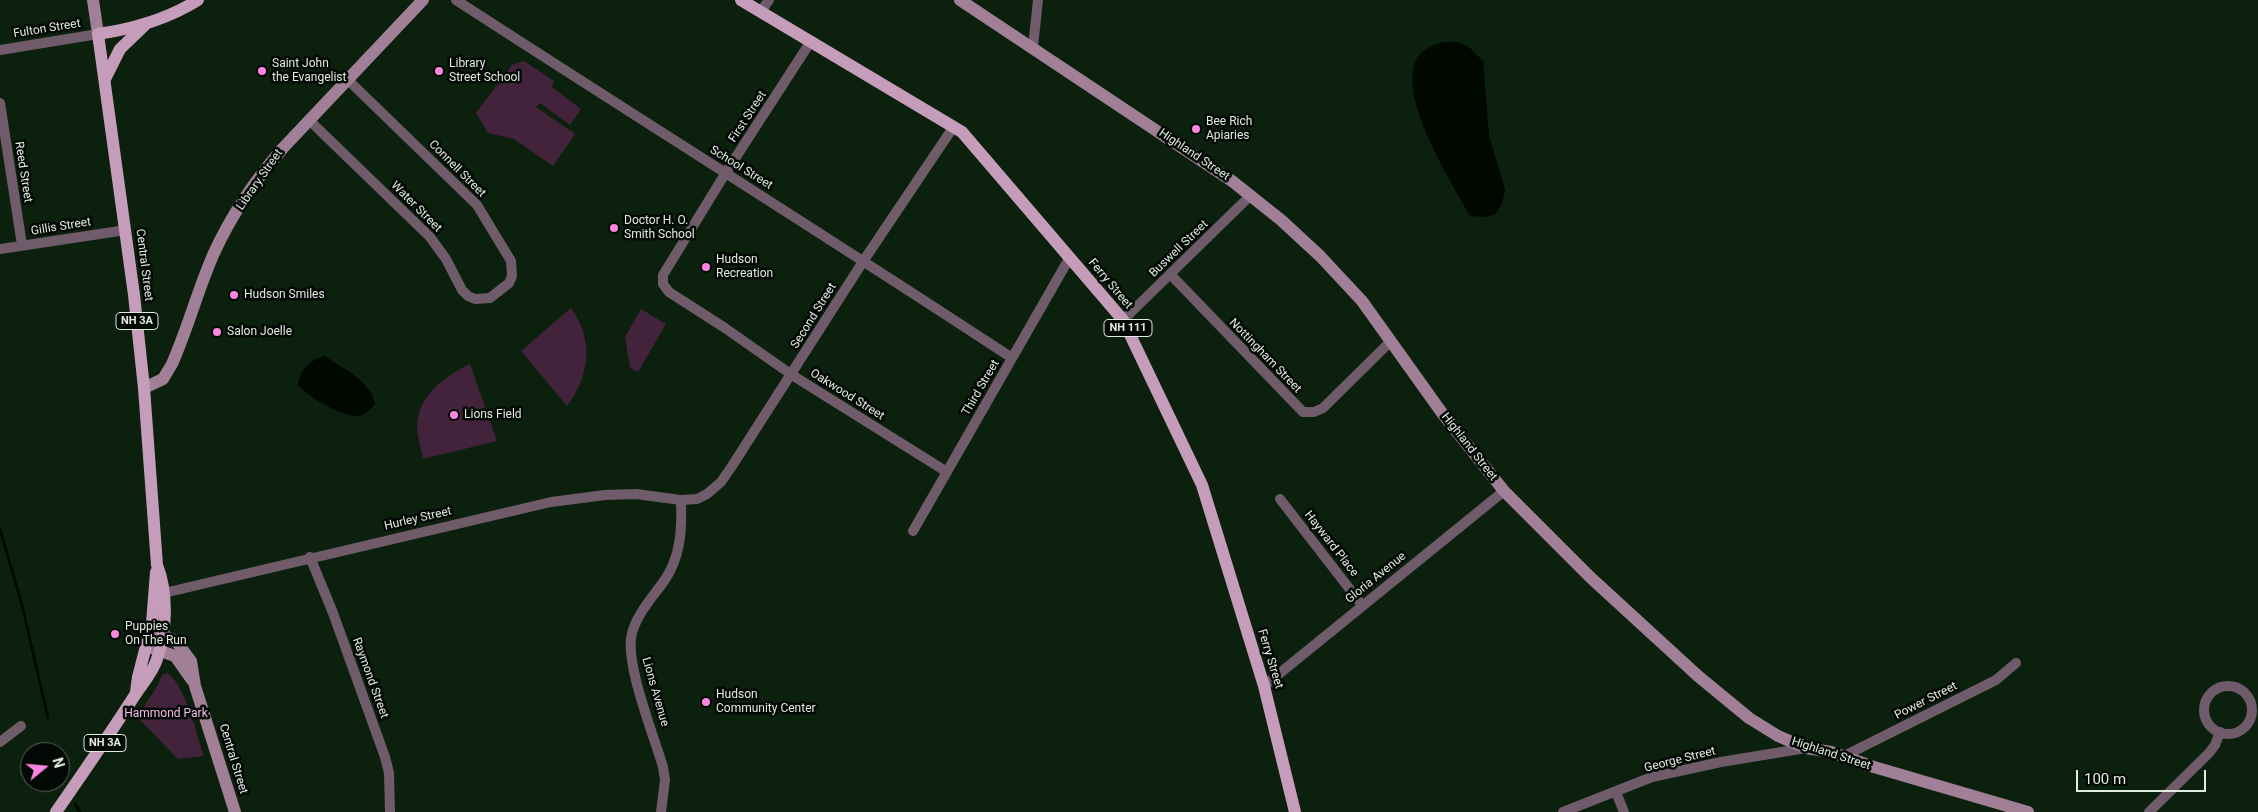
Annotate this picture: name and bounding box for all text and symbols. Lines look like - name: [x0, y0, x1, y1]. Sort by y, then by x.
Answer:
- street label: Fulton Street: [12, 17, 82, 41]
- place label: Saint John the Evangelist: [272, 57, 346, 85]
- place label: Library Street School: [449, 57, 520, 85]
- marker: Saint John the Evangelist: [256, 65, 268, 77]
- marker: Library Street School: [433, 65, 445, 77]
- street label: First Street: [726, 89, 770, 145]
- place label: Bee Rich Apiaries: [1206, 115, 1252, 143]
- marker: Bee Rich Apiaries: [1190, 123, 1202, 135]
- street label: Highland Street: [1156, 126, 1232, 184]
- street label: Connell Street: [425, 137, 489, 201]
- street label: Reed Street: [11, 140, 35, 204]
- street label: School Street: [707, 143, 775, 193]
- street label: Library Street: [234, 147, 286, 213]
- street label: Water Street: [388, 179, 444, 235]
- place label: Doctor H. O. Smith School: [624, 214, 695, 242]
- street label: Gillis Street: [30, 215, 92, 239]
- street label: Buswell Street: [1147, 217, 1211, 281]
- marker: Doctor H. O. Smith School: [608, 222, 620, 234]
- street label: Central Street: [132, 228, 156, 302]
- place label: Hudson Recreation: [716, 253, 773, 281]
- street label: Ferry Street: [1085, 256, 1135, 312]
- marker: Hudson Recreation: [700, 261, 712, 273]
- street label: Second Street: [788, 281, 840, 351]
- place label: Hudson Smiles: [244, 288, 325, 302]
- marker: Hudson Smiles: [228, 289, 240, 301]
- road number: NH 3A: [116, 312, 158, 330]
- street label: Nottingham Street: [1226, 316, 1304, 396]
- road number: NH 111: [1104, 319, 1152, 336]
- place label: Salon Joelle: [227, 325, 292, 339]
- marker: Salon Joelle: [211, 326, 223, 338]
- street label: Third Street: [959, 358, 1003, 418]
- street label: Oakwood Street: [807, 366, 887, 424]
- place label: Lions Field: [464, 408, 522, 422]
- marker: Lions Field: [448, 409, 460, 421]
- street label: Highland Street: [1438, 410, 1500, 484]
- street label: Hurley Street: [383, 504, 453, 534]
- street label: Hayward Place: [1301, 508, 1361, 580]
- street label: Gloria Avenue: [1343, 549, 1409, 607]
- place label: Puppies On The Run: [125, 620, 187, 648]
- marker: Puppies On The Run: [109, 628, 121, 640]
- street label: Ferry Street: [1254, 628, 1286, 690]
- street label: Raymond Street: [349, 636, 391, 720]
- street label: Lions Avenue: [638, 656, 672, 728]
- street label: Power Street: [1892, 679, 1960, 723]
- place label: Hudson Community Center: [716, 688, 816, 716]
- marker: Hudson Community Center: [700, 696, 712, 708]
- park label: Hammond Park: [124, 707, 208, 721]
- street label: Central Street: [215, 722, 251, 796]
- road number: NH 3A: [84, 734, 126, 751]
- street label: Highland Street: [1790, 734, 1872, 774]
- north arrow: [20, 742, 70, 792]
- street label: George Street: [1643, 744, 1717, 776]
- text: N: [49, 756, 67, 770]
- scale bar: [2078, 760, 2208, 792]
- text: 100 m: [2084, 770, 2126, 788]

